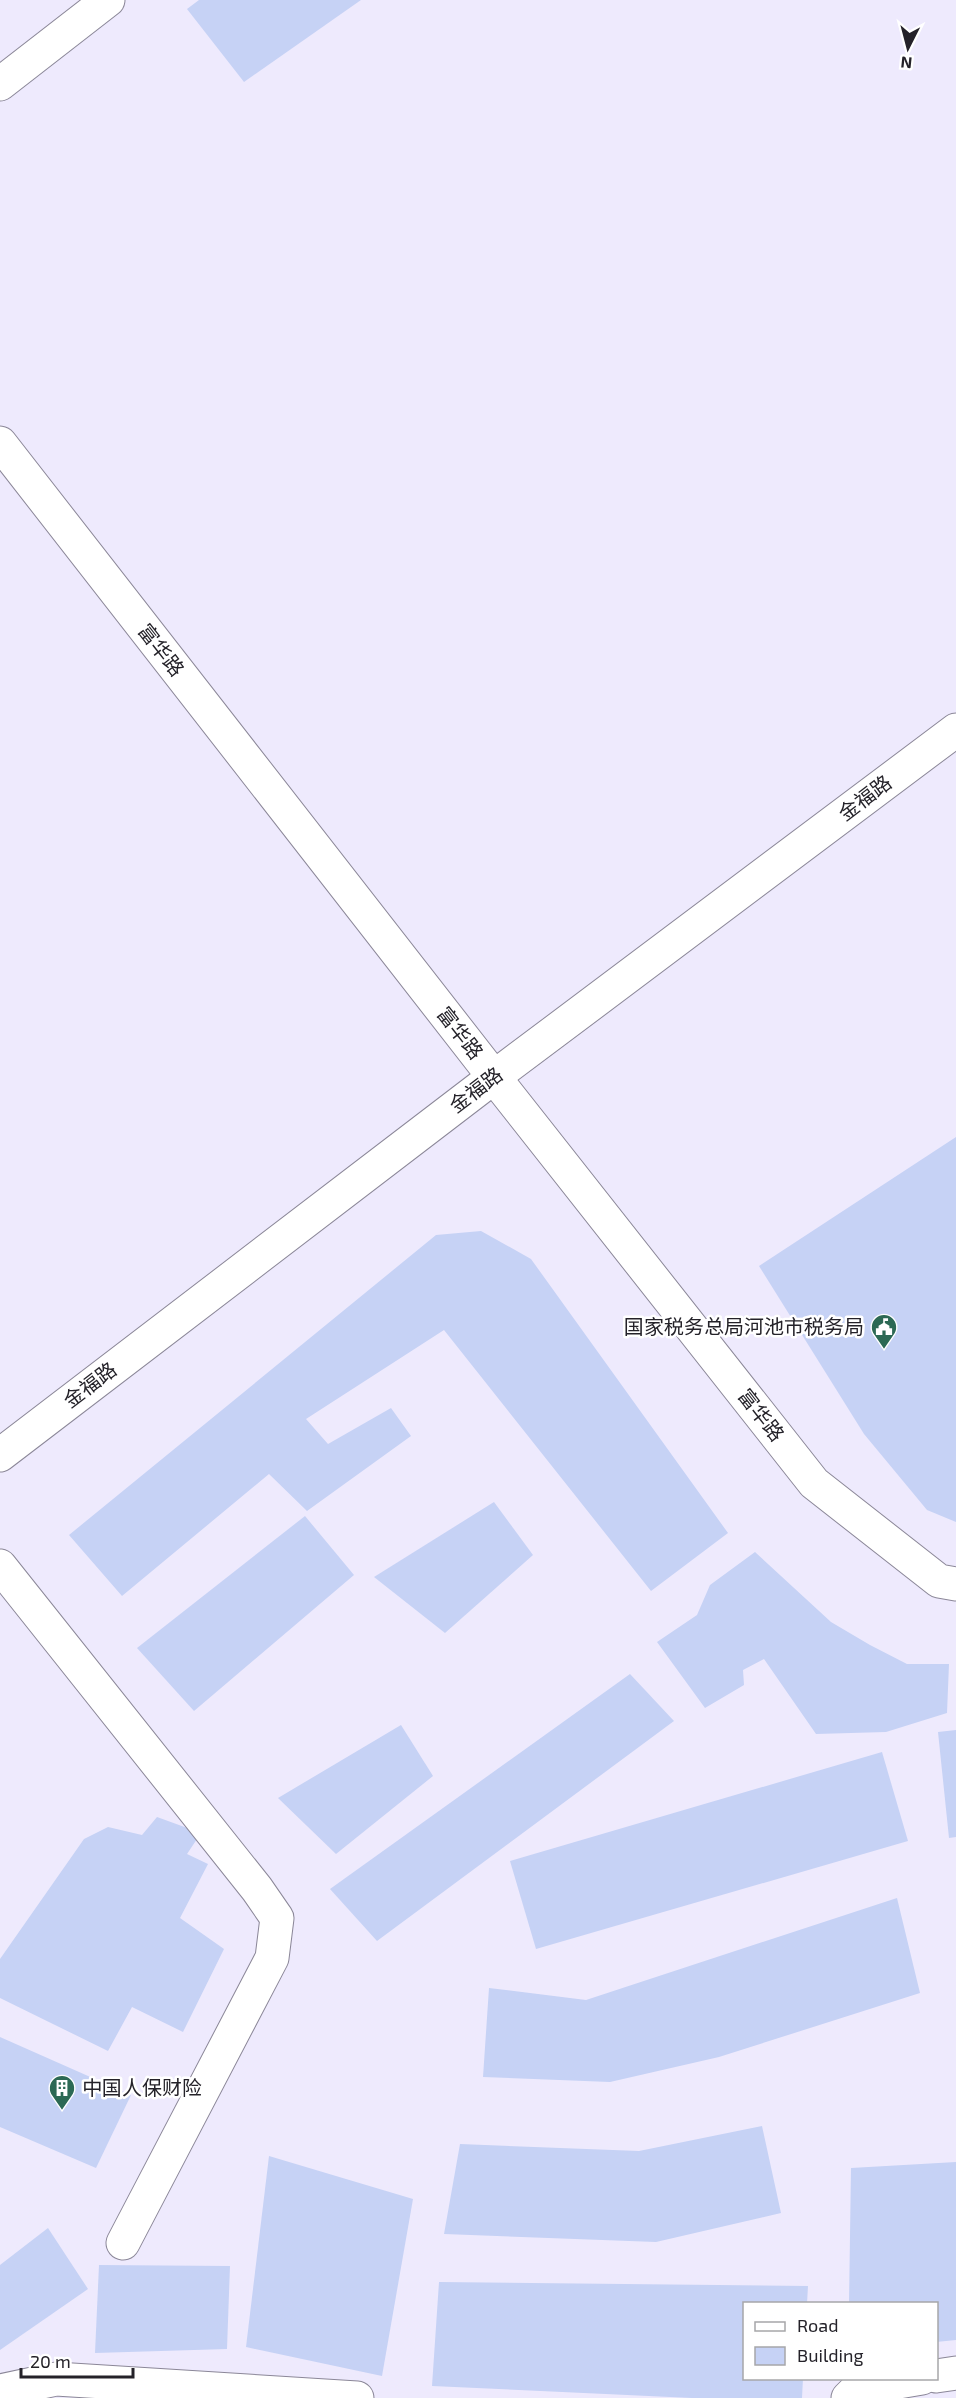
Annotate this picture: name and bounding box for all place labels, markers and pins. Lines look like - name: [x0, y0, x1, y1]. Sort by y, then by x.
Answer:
- public building icon: 国家税务总局河池市税务局: [869, 1312, 899, 1350]
- place label: 国家税务总局河池市税务局: [624, 1314, 864, 1338]
- building icon: 中国人保财险: [47, 2073, 77, 2111]
- place label: 中国人保财险: [82, 2075, 202, 2099]

